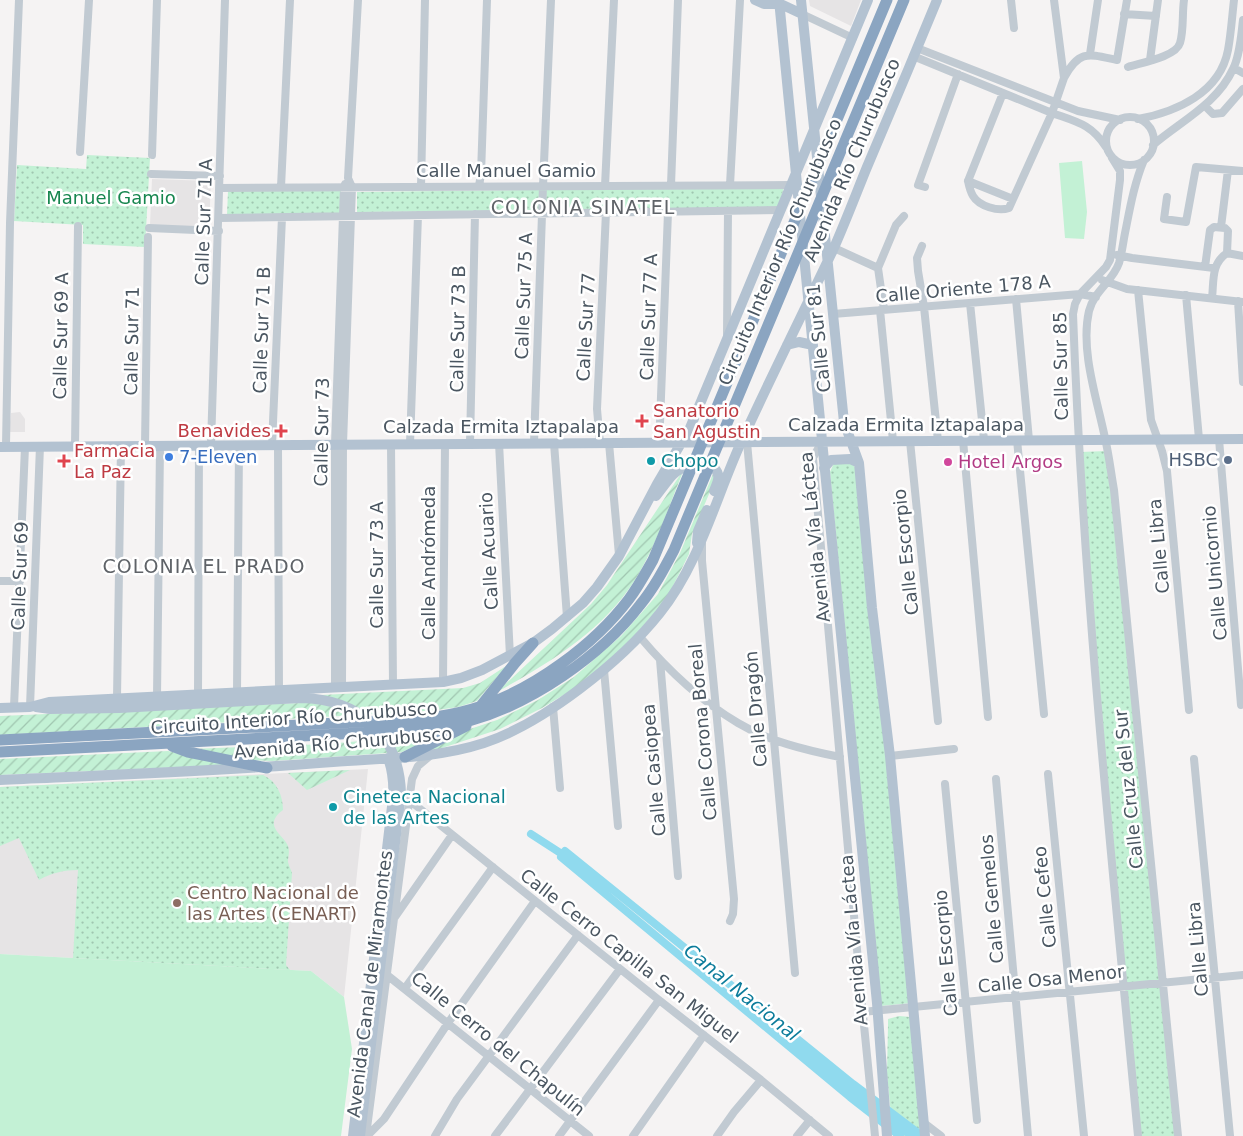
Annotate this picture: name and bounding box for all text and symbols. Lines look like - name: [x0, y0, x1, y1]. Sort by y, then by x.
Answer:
- street label: Avenida Río Churubusco: [799, 55, 904, 265]
- street label: Circuito Interior Río Churubusco: [714, 115, 845, 388]
- street label: Calle Sur 71 A: [191, 157, 216, 286]
- street label: Calle Manuel Gamio: [416, 160, 596, 181]
- park label: Manuel Gamio: [46, 187, 176, 208]
- district label: COLONIA SINATEL: [491, 196, 675, 218]
- street label: Calle Sur 75 A: [511, 231, 536, 360]
- street label: Calle Sur 77 A: [636, 252, 661, 381]
- street label: Calle Sur 73 B: [446, 265, 469, 393]
- street label: Calle Sur 71 B: [249, 266, 274, 394]
- street label: Calle Oriente 178 A: [875, 270, 1052, 307]
- street label: Calle Sur 69 A: [49, 271, 72, 400]
- street label: Calle Sur 77: [572, 272, 599, 382]
- street label: Calle Sur 81: [802, 283, 835, 393]
- street label: Calle Sur 71: [120, 286, 143, 396]
- street label: Calle Sur 85: [1049, 311, 1072, 421]
- street label: Calle Sur 73: [310, 377, 333, 487]
- place label: Sanatorio San Agustin: [653, 400, 761, 442]
- marker: Sanatorio San Agustin: [635, 414, 649, 428]
- street label: Calzada Ermita Iztapalapa: [788, 414, 1024, 435]
- street label: Calzada Ermita Iztapalapa: [383, 416, 619, 437]
- place label: Benavides: [178, 420, 271, 441]
- marker: Benavides: [275, 425, 287, 437]
- place label: Farmacia La Paz: [74, 440, 155, 482]
- place label: 7-Eleven: [179, 446, 258, 467]
- place label: HSBC: [1168, 449, 1218, 470]
- place label: Chopo: [661, 450, 718, 471]
- marker: 7-Eleven: [163, 451, 175, 463]
- street label: Avenida Vía Láctea: [795, 451, 834, 624]
- place label: Hotel Argos: [958, 451, 1063, 472]
- marker: HSBC: [1222, 454, 1234, 466]
- marker: Farmacia La Paz: [58, 455, 70, 467]
- marker: Chopo: [645, 455, 657, 467]
- marker: Hotel Argos: [942, 456, 954, 468]
- street label: Calle Andrómeda: [418, 486, 439, 640]
- street label: Calle Escorpio: [888, 488, 923, 616]
- street label: Calle Acuario: [475, 491, 502, 611]
- street label: Calle Libra: [1144, 498, 1173, 594]
- street label: Calle Sur 73 A: [366, 501, 387, 629]
- street label: Calle Unicornio: [1198, 505, 1231, 641]
- street label: Calle Sur 69: [7, 521, 32, 631]
- district label: COLONIA EL PRADO: [102, 555, 306, 577]
- street label: Calle Corona Boreal: [684, 643, 721, 821]
- street label: Calle Dragón: [740, 650, 771, 768]
- street label: Circuito Interior Río Churubusco: [150, 697, 438, 738]
- street label: Calle Casiopea: [637, 703, 670, 837]
- street label: Calle Cruz del Sur: [1110, 708, 1147, 870]
- street label: Avenida Río Churubusco: [233, 722, 453, 763]
- place label: Cineteca Nacional de las Artes: [343, 786, 506, 828]
- marker: Cineteca Nacional de las Artes: [327, 801, 339, 813]
- street label: Calle Gemelos: [975, 834, 1008, 964]
- street label: Calle Cefeo: [1029, 845, 1060, 949]
- street label: Avenida Canal de Miramontes: [343, 849, 396, 1119]
- street label: Avenida Vía Láctea: [836, 854, 871, 1027]
- street label: Calle Cerro Capilla San Miguel: [516, 864, 742, 1047]
- place label: Centro Nacional de las Artes (CENART): [187, 882, 359, 924]
- street label: Calle Escorpio: [930, 889, 961, 1017]
- marker: Centro Nacional de las Artes (CENART): [171, 897, 183, 909]
- street label: Calle Libra: [1183, 901, 1212, 997]
- water label: Canal Nacional: [680, 939, 805, 1046]
- street label: Calle Osa Menor: [977, 960, 1126, 997]
- street label: Calle Cerro del Chapulín: [407, 967, 589, 1120]

